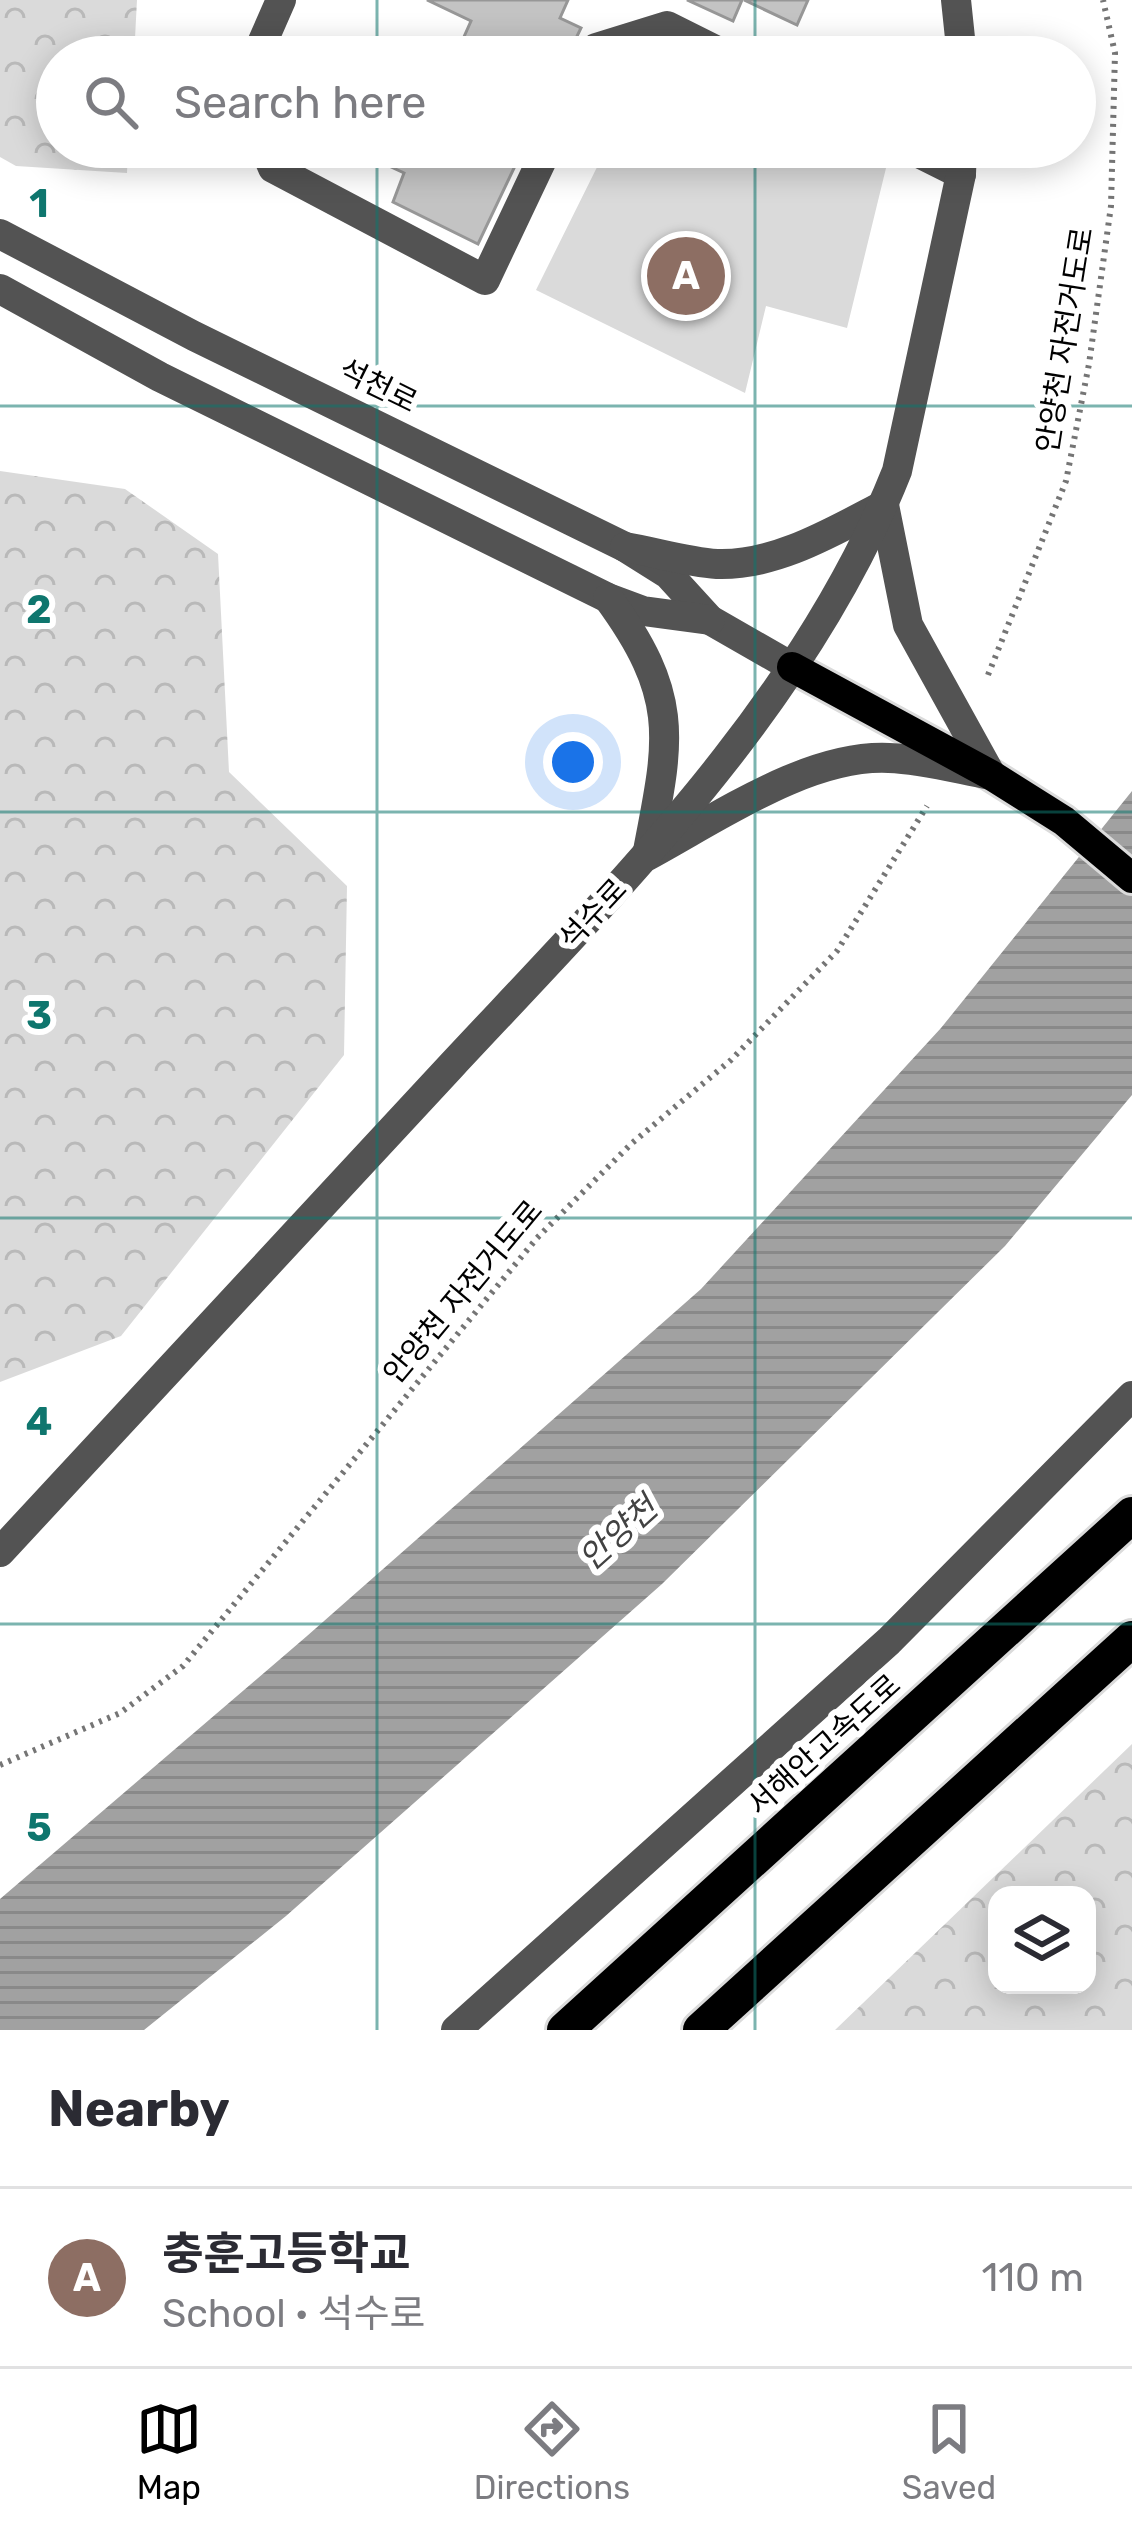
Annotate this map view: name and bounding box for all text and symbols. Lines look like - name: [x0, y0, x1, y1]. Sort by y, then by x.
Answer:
- search box: [36, 36, 1096, 168]
- icon: search: [78, 69, 144, 135]
- text: Search here: [174, 76, 426, 129]
- text: 1: [29, 181, 49, 227]
- street label: 안양천 자전거도로: [1029, 225, 1101, 455]
- pin: A: [647, 231, 725, 321]
- street label: 석천로: [333, 352, 423, 420]
- text: 2: [26, 587, 52, 633]
- your location: [543, 732, 603, 792]
- street label: 석수로: [552, 871, 634, 957]
- text: 3: [26, 993, 52, 1039]
- street label: 안양천 자전거도로: [376, 1193, 550, 1391]
- text: 4: [26, 1399, 52, 1445]
- water label: 안양천: [571, 1486, 668, 1578]
- street label: 서해안고속도로: [740, 1667, 908, 1823]
- text: 5: [26, 1805, 52, 1851]
- map controls: [988, 1886, 1096, 1994]
- button: layers: [988, 1886, 1096, 1994]
- text: Nearby: [48, 2078, 230, 2139]
- text: 충훈고등학교: [162, 2227, 410, 2280]
- text: A: [73, 2255, 101, 2301]
- text: 110 m: [982, 2255, 1084, 2301]
- text: School · 석수로: [162, 2291, 425, 2337]
- tab: Map: [136, 2396, 202, 2507]
- tab: Directions: [474, 2396, 630, 2507]
- tab: Saved: [902, 2396, 996, 2507]

